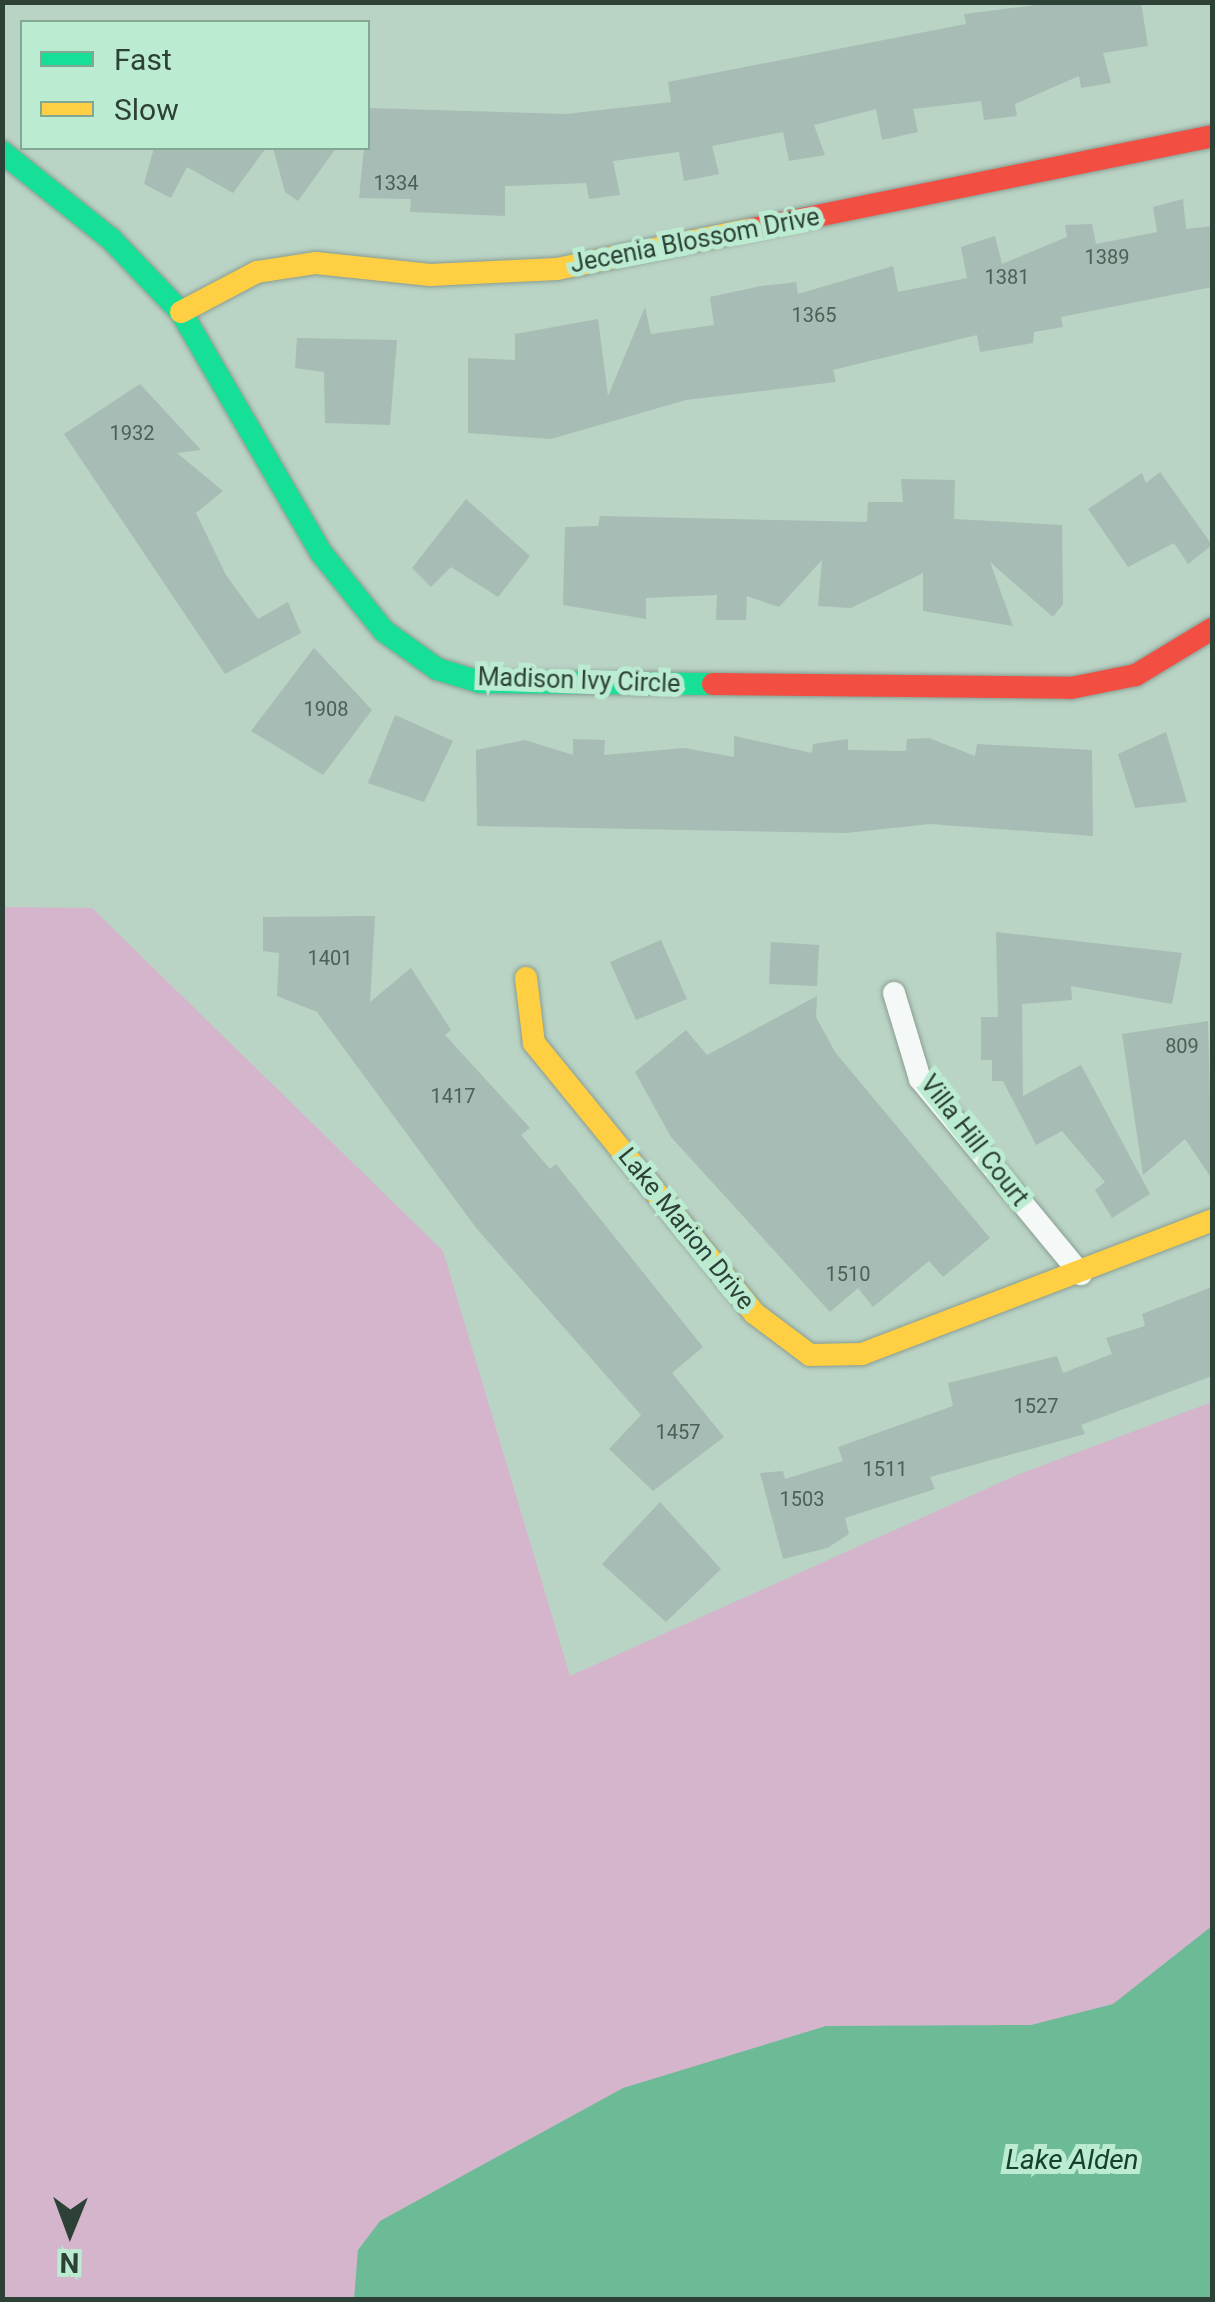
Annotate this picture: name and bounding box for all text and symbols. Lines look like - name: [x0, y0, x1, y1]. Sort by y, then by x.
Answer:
- legend: [20, 20, 370, 150]
- text: Fast: [114, 42, 172, 77]
- text: Slow: [114, 92, 179, 127]
- house number: 1334: [374, 171, 418, 195]
- street label: Jecenia Blossom Drive: [568, 202, 822, 280]
- house number: 1389: [1085, 245, 1129, 269]
- house number: 1381: [985, 265, 1029, 289]
- house number: 1365: [792, 303, 836, 327]
- house number: 1932: [110, 421, 154, 445]
- street label: Madison Ivy Circle: [477, 662, 681, 700]
- house number: 1908: [304, 697, 348, 721]
- house number: 1401: [308, 946, 352, 970]
- house number: 809: [1165, 1034, 1199, 1058]
- street label: Villa Hill Court: [914, 1070, 1034, 1212]
- house number: 1417: [431, 1084, 475, 1108]
- street label: Lake Marion Drive: [612, 1142, 760, 1316]
- house number: 1510: [826, 1262, 870, 1286]
- house number: 1527: [1014, 1394, 1058, 1418]
- house number: 1457: [656, 1420, 700, 1444]
- house number: 1511: [863, 1457, 907, 1481]
- house number: 1503: [780, 1487, 824, 1511]
- water label: Lake Alden: [1005, 2143, 1139, 2177]
- north arrow: [20, 2182, 120, 2282]
- text: N: [59, 2246, 80, 2279]

